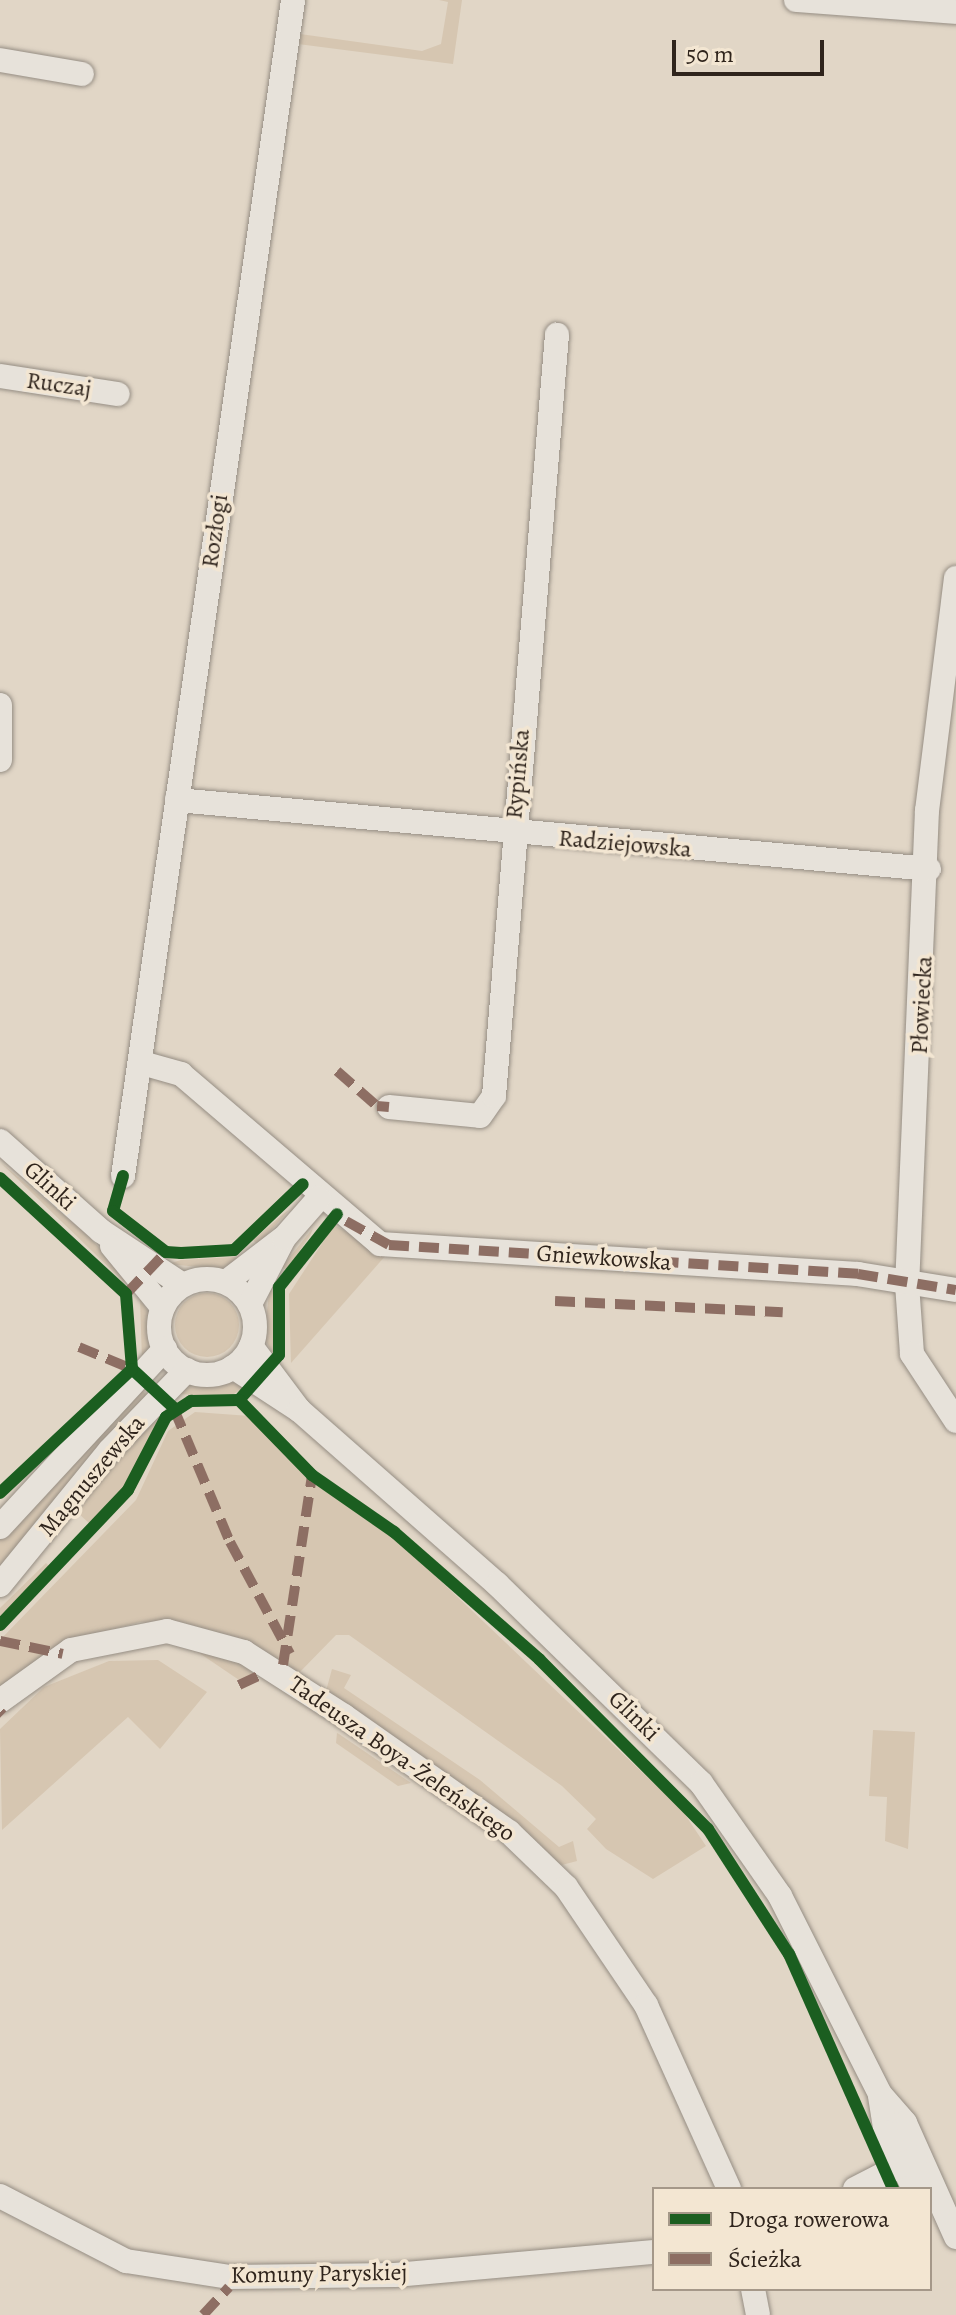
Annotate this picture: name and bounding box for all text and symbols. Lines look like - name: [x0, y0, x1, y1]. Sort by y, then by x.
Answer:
- scale bar: [676, 24, 828, 74]
- text: 50 m: [686, 38, 734, 70]
- street label: Ruczaj: [25, 366, 93, 404]
- street label: Rozłogi: [196, 492, 234, 570]
- street label: Rypińska: [500, 728, 536, 820]
- street label: Radziejowska: [557, 824, 693, 864]
- street label: Płowiecka: [905, 955, 939, 1055]
- street label: Glinki: [18, 1155, 82, 1217]
- street label: Gniewkowska: [535, 1239, 673, 1277]
- street label: Magnuszewska: [33, 1409, 151, 1543]
- street label: Tadeusza Boya-Żeleńskiego: [283, 1670, 521, 1848]
- street label: Glinki: [602, 1685, 666, 1747]
- legend: [652, 2187, 932, 2291]
- text: Droga rowerowa: [728, 2203, 889, 2235]
- text: Ścieżka: [728, 2243, 802, 2275]
- street label: Komuny Paryskiej: [230, 2258, 408, 2290]

